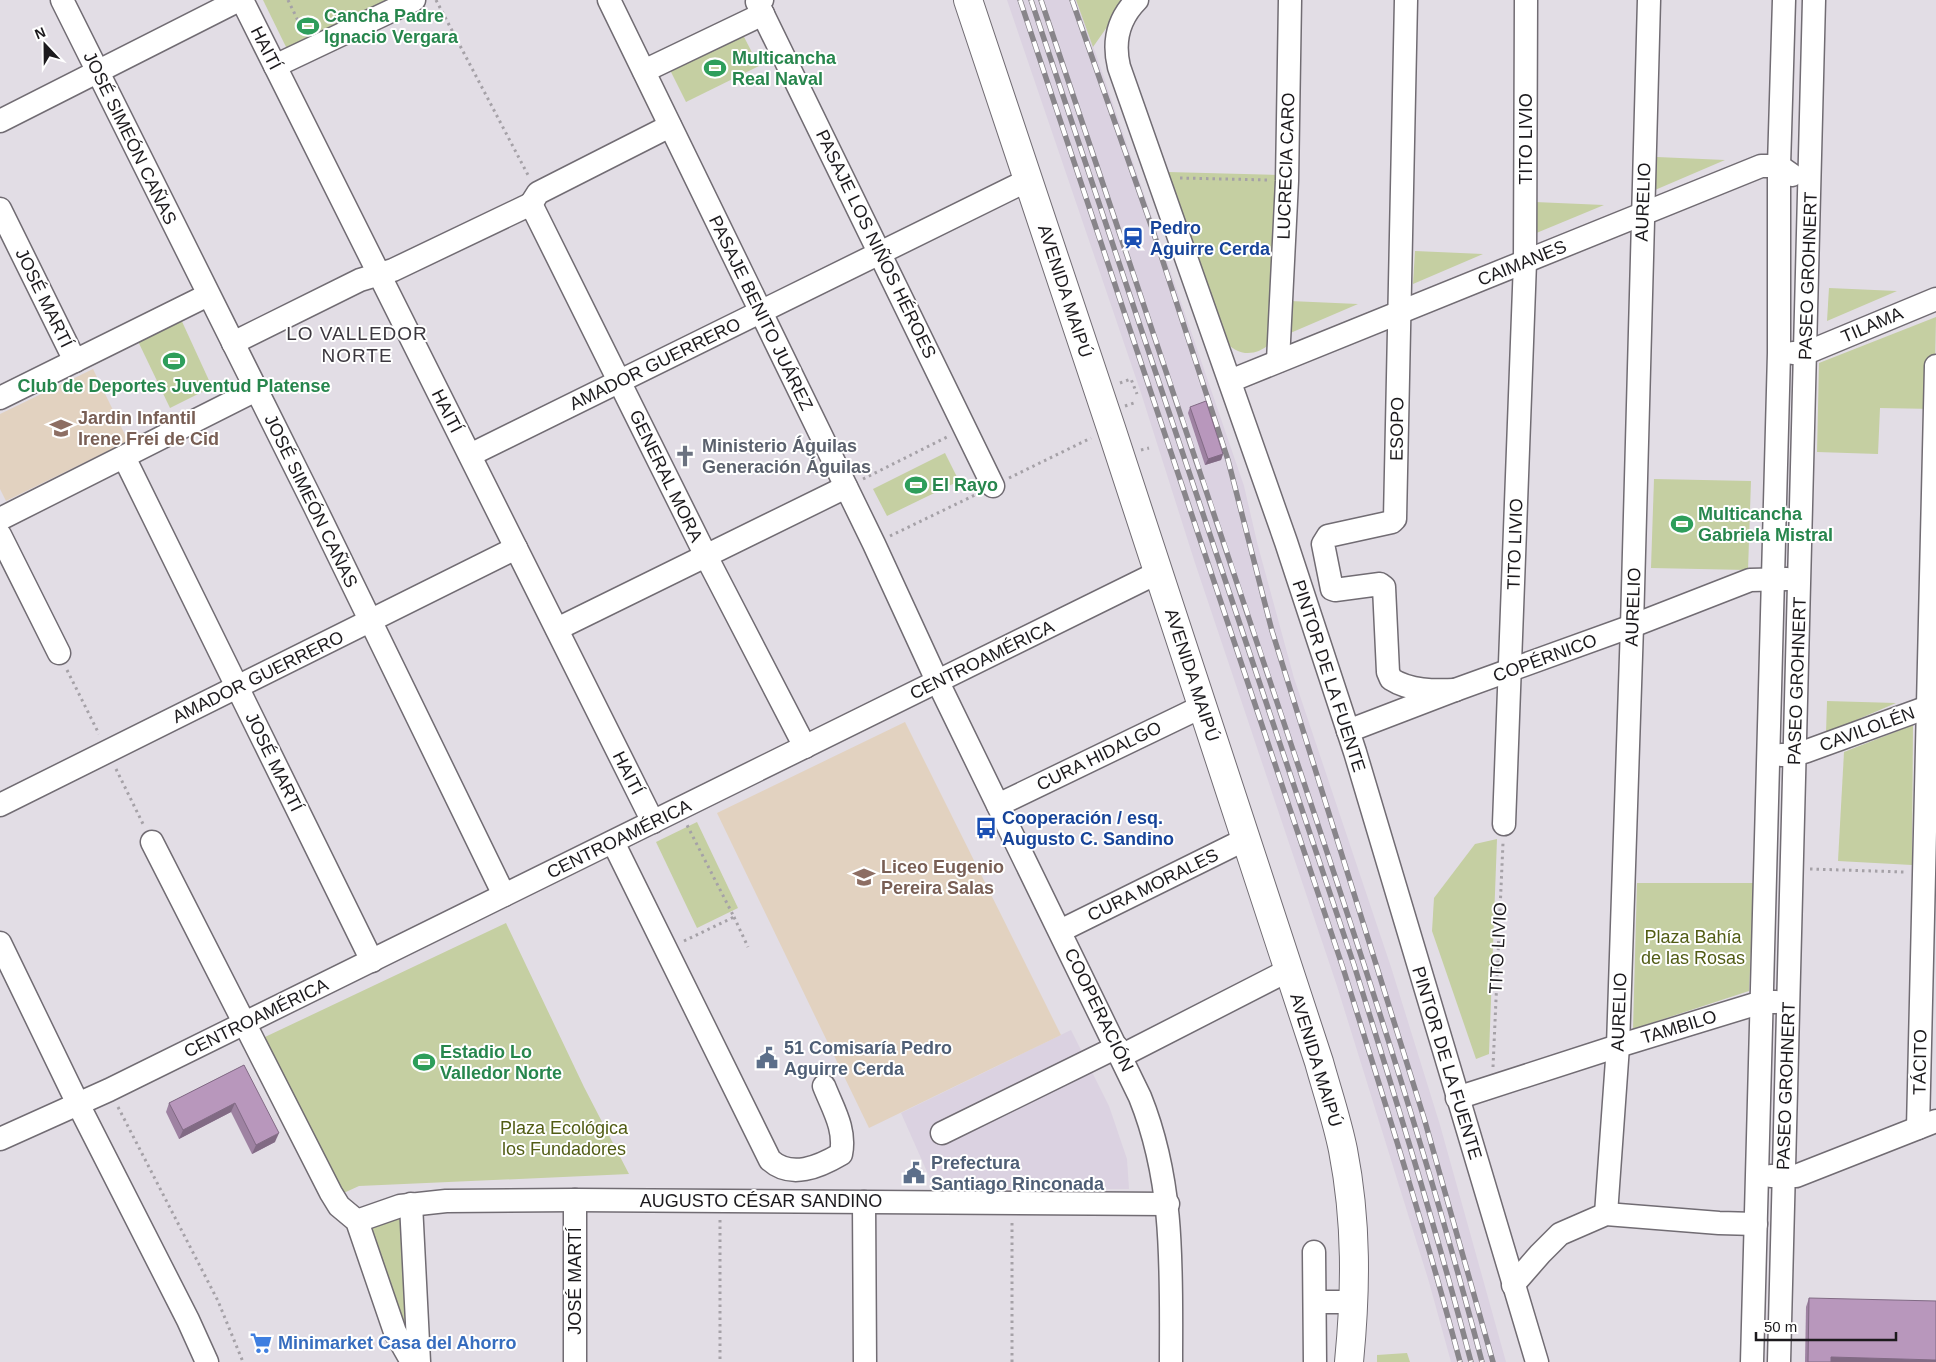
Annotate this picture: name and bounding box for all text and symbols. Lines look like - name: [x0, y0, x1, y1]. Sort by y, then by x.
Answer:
- place label: Cancha Padre Ignacio Vergara: [324, 6, 459, 47]
- sports icon: Cancha Padre Ignacio Vergara: [295, 13, 321, 39]
- north arrow: [20, 20, 70, 70]
- street label: HAITÍ: [247, 23, 285, 73]
- text: N: [32, 24, 48, 42]
- street label: JOSÉ SIMEÓN CAÑAS: [79, 48, 182, 228]
- place label: Multicancha Real Naval: [732, 48, 837, 89]
- sports icon: Multicancha Real Naval: [702, 55, 728, 81]
- street label: LUCRECIA CARO: [1273, 92, 1299, 240]
- street label: TITO LIVIO: [1516, 93, 1536, 185]
- street label: PASAJE LOS NIÑOS HÉROES: [812, 126, 941, 362]
- street label: AURELIO: [1632, 162, 1654, 242]
- street label: PASEO GROHNERT: [1795, 192, 1821, 360]
- street label: PASAJE BENITO JUÁREZ: [705, 212, 817, 414]
- place label: Pedro Aguirre Cerda: [1150, 218, 1271, 259]
- street label: AVENIDA MAIPÚ: [1034, 222, 1097, 360]
- station icon: Pedro Aguirre Cerda: [1120, 225, 1146, 251]
- street label: CAIMANES: [1475, 236, 1569, 290]
- street label: JOSÉ MARTÍ: [11, 245, 77, 351]
- street label: TILAMA: [1838, 303, 1906, 347]
- street label: AMADOR GUERRERO: [566, 314, 744, 414]
- district label: LO VALLEDOR NORTE: [286, 323, 428, 366]
- sports icon: Club de Deportes Juventud Platense: [161, 348, 187, 374]
- place label: Club de Deportes Juventud Platense: [17, 376, 331, 396]
- street label: HAITÍ: [428, 386, 466, 436]
- street label: ESOPO: [1386, 397, 1408, 461]
- street label: GENERAL MORA: [625, 407, 707, 545]
- place label: Jardin Infantil Irene Frei de Cid: [78, 408, 219, 449]
- street label: JOSÉ SIMEÓN CAÑAS: [260, 411, 363, 591]
- school or university icon: Jardin Infantil Irene Frei de Cid: [48, 415, 74, 441]
- place label: Ministerio Águilas Generación Águilas: [702, 435, 871, 477]
- church icon: Ministerio Águilas Generación Águilas: [672, 443, 698, 469]
- sports icon: El Rayo: [903, 472, 929, 498]
- place label: El Rayo: [932, 475, 998, 495]
- street label: TITO LIVIO: [1503, 498, 1527, 590]
- place label: Multicancha Gabriela Mistral: [1698, 504, 1833, 545]
- sports icon: Multicancha Gabriela Mistral: [1669, 511, 1695, 537]
- street label: AURELIO: [1622, 567, 1644, 647]
- street label: PINTOR DE LA FUENTE: [1288, 577, 1370, 775]
- street label: PASEO GROHNERT: [1784, 597, 1810, 765]
- street label: AVENIDA MAIPÚ: [1161, 606, 1224, 744]
- street label: CENTROAMÉRICA: [907, 616, 1057, 704]
- street label: AMADOR GUERRERO: [169, 627, 347, 727]
- street label: COPÉRNICO: [1490, 630, 1600, 686]
- street label: CAVILOLÉN: [1817, 703, 1917, 755]
- street label: JOSÉ MARTÍ: [241, 709, 307, 815]
- street label: CURA HIDALGO: [1033, 717, 1165, 795]
- street label: HAITÍ: [609, 748, 647, 798]
- street label: CENTROAMÉRICA: [544, 795, 694, 883]
- place label: Cooperación / esq. Augusto C. Sandino: [1002, 808, 1174, 849]
- bus stop icon: Cooperación / esq. Augusto C. Sandino: [973, 815, 999, 841]
- street label: CURA MORALES: [1084, 845, 1222, 925]
- place label: Liceo Eugenio Pereira Salas: [881, 857, 1004, 898]
- school or university icon: Liceo Eugenio Pereira Salas: [851, 864, 877, 890]
- street label: TITO LIVIO: [1486, 902, 1510, 994]
- park label: Plaza Bahía de las Rosas: [1641, 927, 1745, 968]
- street label: COOPERACIÓN: [1060, 944, 1138, 1075]
- street label: PINTOR DE LA FUENTE: [1408, 964, 1486, 1162]
- street label: AURELIO: [1608, 972, 1630, 1052]
- street label: CENTROAMÉRICA: [181, 974, 331, 1062]
- street label: AVENIDA MAIPÚ: [1286, 990, 1347, 1129]
- street label: PASEO GROHNERT: [1773, 1002, 1799, 1170]
- street label: TAMBILO: [1639, 1006, 1719, 1048]
- street label: TÁCITO: [1909, 1029, 1931, 1095]
- place label: 51 Comisaría Pedro Aguirre Cerda: [784, 1038, 952, 1079]
- place label: Estadio Lo Valledor Norte: [440, 1042, 562, 1083]
- public building icon: 51 Comisaría Pedro Aguirre Cerda: [754, 1045, 780, 1071]
- sports icon: Estadio Lo Valledor Norte: [411, 1049, 437, 1075]
- park label: Plaza Ecológica los Fundadores: [500, 1118, 629, 1159]
- place label: Prefectura Santiago Rinconada: [931, 1153, 1105, 1194]
- public building icon: Prefectura Santiago Rinconada: [901, 1160, 927, 1186]
- street label: AUGUSTO CÉSAR SANDINO: [640, 1191, 882, 1211]
- street label: JOSÉ MARTÍ: [565, 1227, 585, 1335]
- scale bar: [1756, 1310, 1896, 1342]
- text: 50 m: [1764, 1318, 1797, 1335]
- supermarket icon: Minimarket Casa del Ahorro: [248, 1330, 274, 1356]
- place label: Minimarket Casa del Ahorro: [278, 1333, 516, 1353]

